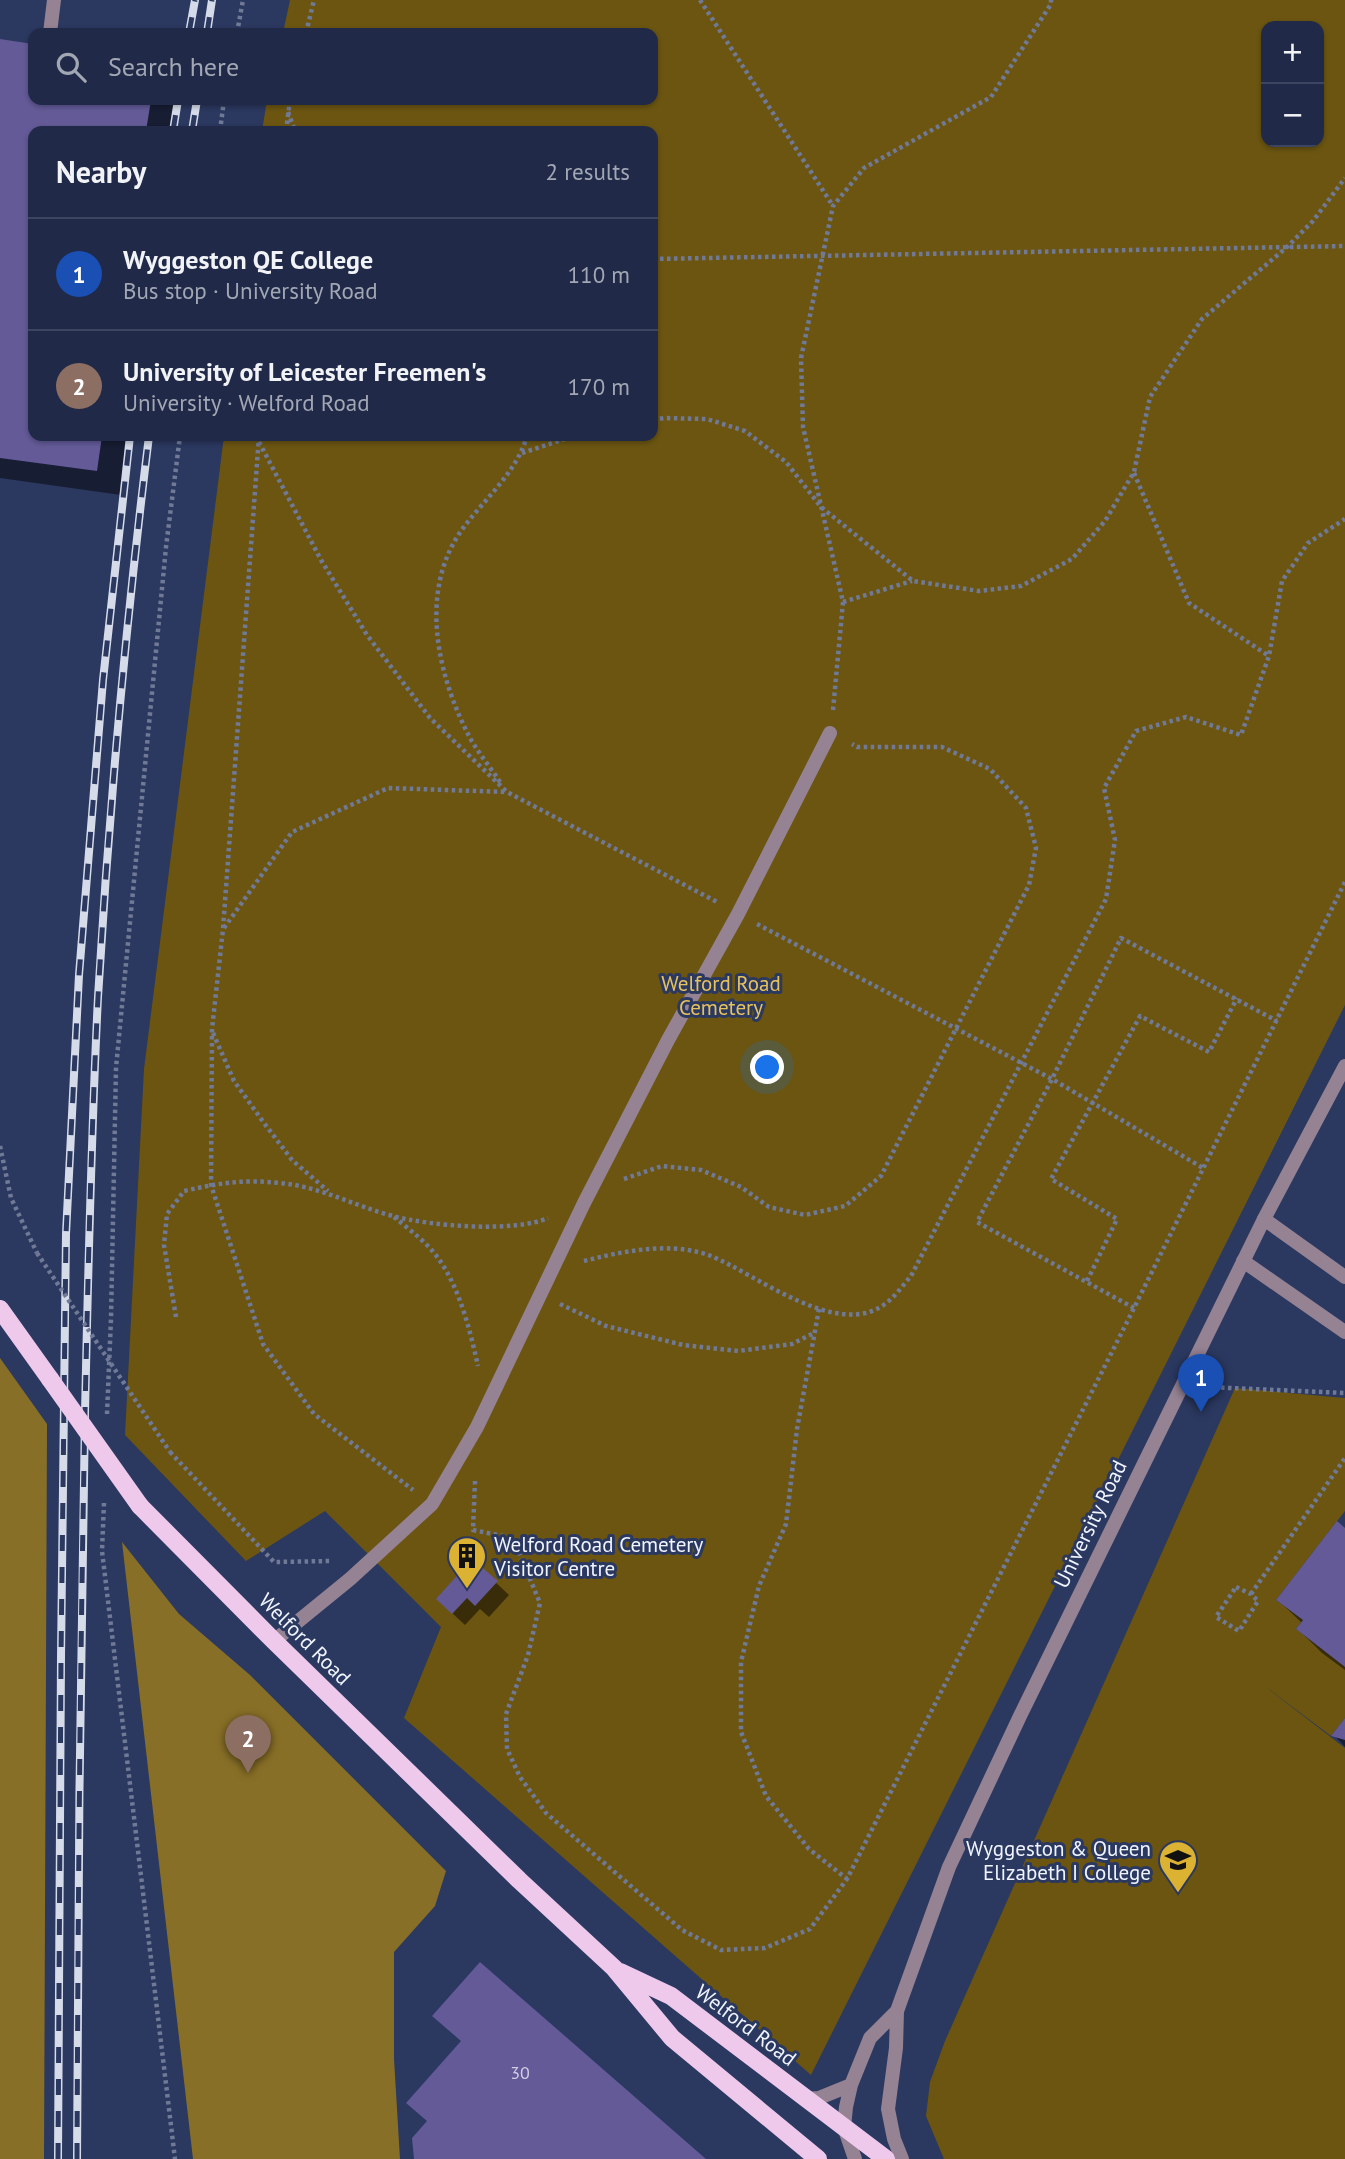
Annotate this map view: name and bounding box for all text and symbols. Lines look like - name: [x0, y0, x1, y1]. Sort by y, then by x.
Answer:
- map controls: [1261, 21, 1324, 147]
- button: +: [1261, 21, 1324, 84]
- search box: [28, 28, 658, 105]
- icon: search: [52, 48, 90, 86]
- text: Search here: [108, 50, 239, 83]
- button: −: [1261, 84, 1324, 147]
- text: Nearby: [56, 152, 146, 191]
- text: 2 results: [546, 157, 630, 186]
- text: Wyggeston QE College: [123, 243, 373, 276]
- text: 1: [72, 260, 86, 289]
- text: 110 m: [568, 260, 630, 289]
- text: Bus stop · University Road: [123, 276, 378, 305]
- text: University of Leicester Freemen's: [123, 355, 486, 388]
- text: 2: [72, 372, 86, 401]
- text: 170 m: [568, 372, 630, 401]
- text: University · Welford Road: [123, 388, 370, 417]
- park label: Welford Road Cemetery: [661, 970, 781, 1021]
- your location: [750, 1050, 784, 1084]
- pin: 1: [1178, 1354, 1224, 1412]
- street label: University Road: [1047, 1456, 1133, 1592]
- place label: Welford Road Cemetery Visitor Centre: [493, 1531, 703, 1582]
- building icon: Welford Road Cemetery Visitor Centre: [446, 1535, 488, 1590]
- street label: Welford Road: [253, 1587, 357, 1691]
- pin: 2: [225, 1715, 271, 1773]
- place label: Wyggeston & Queen Elizabeth I College: [966, 1835, 1151, 1886]
- school or university icon: Wyggeston & Queen Elizabeth I College: [1157, 1839, 1199, 1894]
- street label: Welford Road: [690, 1978, 802, 2072]
- house number: 30: [510, 2061, 530, 2084]

